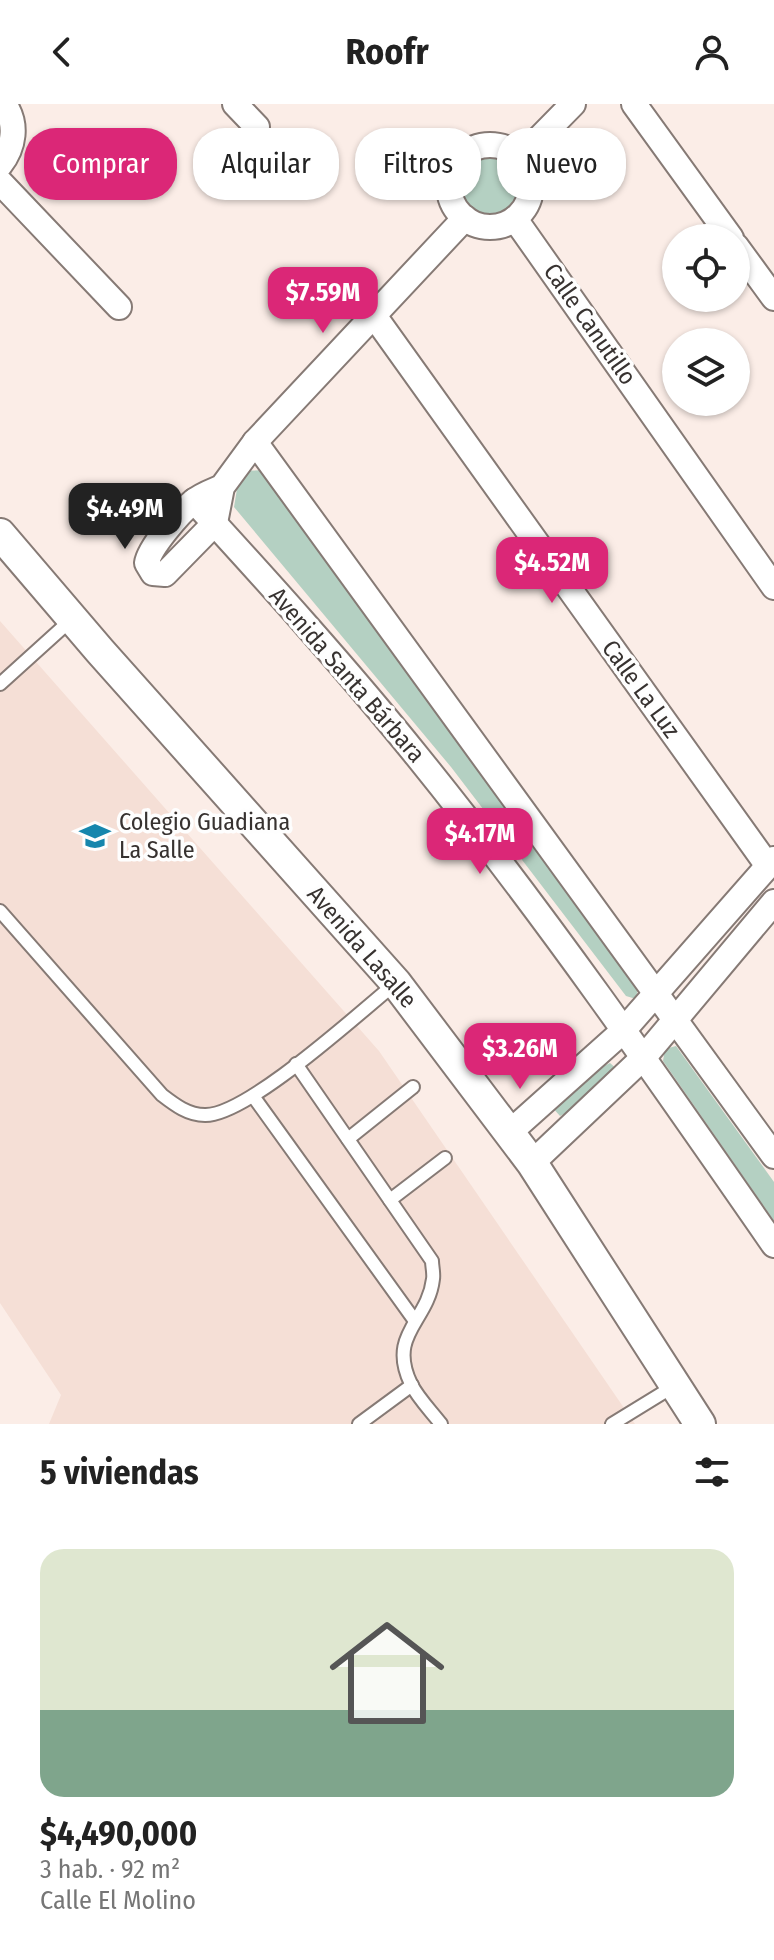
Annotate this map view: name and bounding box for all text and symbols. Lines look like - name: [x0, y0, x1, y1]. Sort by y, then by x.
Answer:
- icon: back: [40, 30, 84, 74]
- text: Roofr: [345, 30, 429, 74]
- icon: person: [690, 30, 734, 74]
- chip: Comprar: [24, 128, 177, 200]
- chip: Alquilar: [193, 128, 339, 200]
- chip: Filtros: [355, 128, 481, 200]
- chip: Nuevo: [497, 128, 626, 200]
- map controls: [662, 224, 750, 416]
- button: locate: [662, 224, 750, 312]
- street label: Calle Canutillo: [538, 258, 642, 390]
- pin: $7.59M: [258, 267, 388, 335]
- text: $7.59M: [286, 277, 360, 308]
- button: layers: [662, 328, 750, 416]
- pin: $4.49M: [60, 483, 190, 551]
- text: $4.49M: [87, 493, 163, 524]
- pin: $4.52M: [487, 537, 617, 605]
- text: $4.52M: [514, 547, 590, 578]
- street label: Avenida Santa Bárbara: [263, 582, 431, 768]
- street label: Calle La Luz: [596, 635, 686, 743]
- place label: Colegio Guadiana La Salle: [119, 808, 290, 864]
- pin: $4.17M: [415, 808, 545, 876]
- text: $4.17M: [445, 818, 515, 849]
- school or university icon: Colegio Guadiana La Salle: [78, 819, 112, 853]
- street label: Avenida Lasalle: [302, 880, 422, 1014]
- pin: $3.26M: [455, 1023, 585, 1091]
- text: $3.26M: [482, 1033, 558, 1064]
- icon: filters: [690, 1450, 734, 1494]
- text: 5 viviendas: [40, 1452, 199, 1493]
- icon: home: [315, 1601, 459, 1745]
- text: $4,490,000: [40, 1813, 197, 1854]
- text: 3 hab. · 92 m²: [40, 1854, 180, 1885]
- text: Calle El Molino: [40, 1885, 196, 1916]

